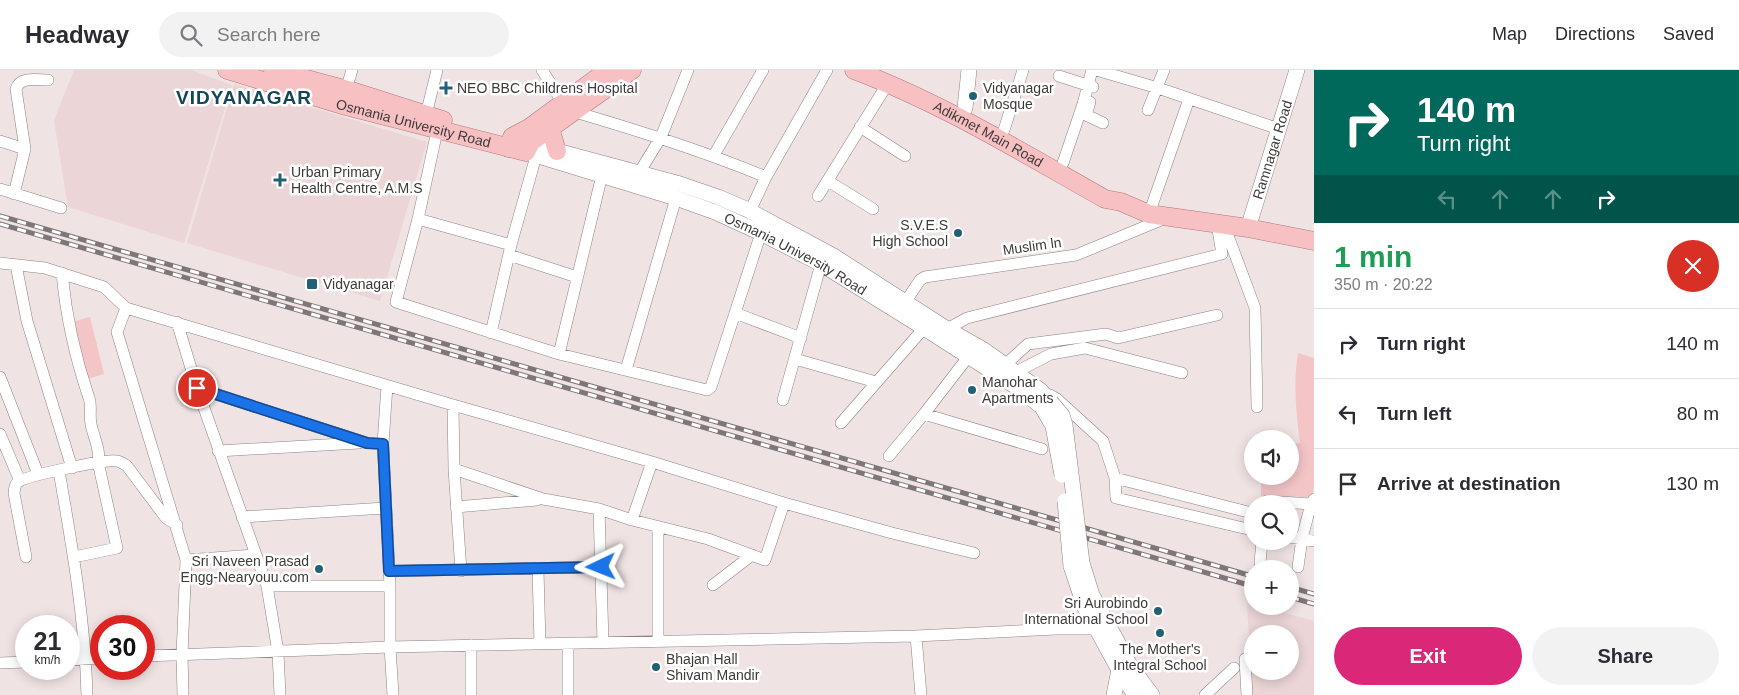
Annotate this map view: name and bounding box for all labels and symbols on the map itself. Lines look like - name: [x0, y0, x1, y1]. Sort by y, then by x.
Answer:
- place label: NEO BBC Childrens Hospital: [457, 80, 638, 96]
- place label: Vidyanagar Mosque: [983, 80, 1054, 112]
- marker: NEO BBC Childrens Hospital: [439, 81, 453, 95]
- district label: VIDYANAGAR: [176, 87, 312, 108]
- marker: Vidyanagar Mosque: [967, 90, 979, 102]
- street label: Osmania University Road: [334, 96, 492, 151]
- street label: Adikmet Main Road: [931, 98, 1046, 170]
- street label: Ramnagar Road: [1249, 98, 1295, 201]
- place label: Urban Primary Health Centre, A.M.S: [291, 164, 423, 196]
- marker: Urban Primary Health Centre, A.M.S: [273, 173, 287, 187]
- street label: Osmania University Road: [722, 209, 869, 298]
- place label: S.V.E.S High School: [873, 217, 948, 249]
- marker: S.V.E.S High School: [952, 227, 964, 239]
- street label: Muslim ln: [1002, 234, 1062, 258]
- place label: Vidyanagar: [323, 276, 394, 292]
- marker: Vidyanagar: [305, 277, 319, 291]
- pin: [176, 367, 218, 409]
- place label: Manohar Apartments: [982, 374, 1054, 406]
- marker: Manohar Apartments: [966, 384, 978, 396]
- position arrow: [574, 540, 626, 592]
- place label: Sri Naveen Prasad Engg-Nearyouu.com: [181, 553, 309, 585]
- marker: Sri Naveen Prasad Engg-Nearyouu.com: [313, 563, 325, 575]
- place label: Sri Aurobindo International School: [1024, 595, 1148, 627]
- marker: Sri Aurobindo International School: [1152, 605, 1164, 617]
- speed limit sign: 30: [90, 615, 155, 680]
- marker: The Mother's Integral School: [1154, 627, 1166, 639]
- place label: The Mother's Integral School: [1113, 641, 1207, 673]
- place label: Bhajan Hall Shivam Mandir: [666, 651, 760, 683]
- marker: Bhajan Hall Shivam Mandir: [650, 661, 662, 673]

